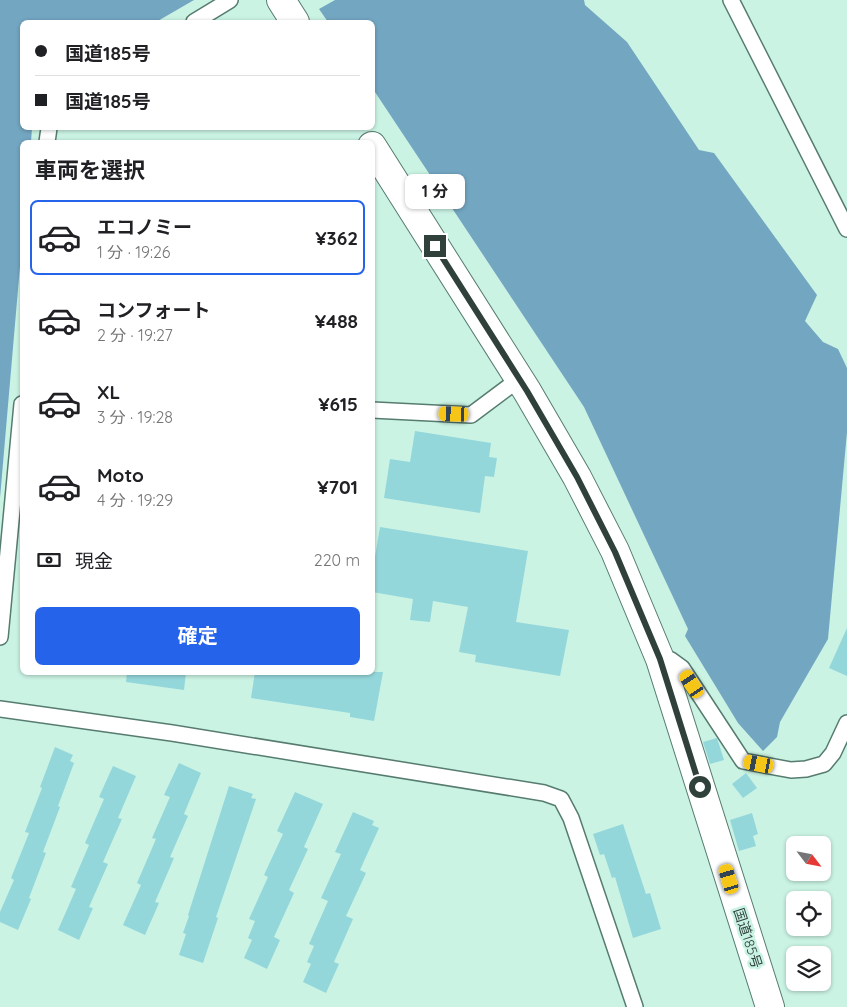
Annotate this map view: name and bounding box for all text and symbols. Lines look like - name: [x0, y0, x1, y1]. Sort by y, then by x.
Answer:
- text: 国道185号: [65, 41, 151, 65]
- text: 国道185号: [65, 89, 151, 113]
- text: 車両を選択: [35, 156, 145, 184]
- callout: 1 分: [405, 174, 465, 208]
- text: 1 分: [422, 181, 448, 201]
- icon: car: [37, 215, 82, 260]
- text: エコノミー: [97, 215, 192, 239]
- text: ¥362: [315, 226, 358, 250]
- route end: [424, 235, 446, 257]
- text: 1 分 · 19:26: [97, 242, 170, 262]
- icon: car: [37, 298, 82, 343]
- text: コンフォート: [97, 298, 210, 322]
- text: ¥488: [315, 309, 358, 333]
- text: 2 分 · 19:27: [97, 325, 173, 345]
- text: XL: [97, 380, 120, 404]
- icon: car: [37, 381, 82, 426]
- text: ¥615: [318, 392, 358, 416]
- car: [438, 406, 469, 422]
- text: 3 分 · 19:28: [97, 407, 173, 427]
- text: Moto: [97, 463, 144, 487]
- icon: car: [37, 464, 82, 509]
- text: ¥701: [317, 475, 358, 499]
- text: 4 分 · 19:29: [97, 490, 173, 510]
- icon: cash: [35, 546, 63, 574]
- text: 現金: [75, 549, 113, 573]
- text: 220 m: [314, 550, 360, 570]
- button: 確定: [35, 607, 360, 665]
- car: [677, 667, 706, 701]
- car: [742, 754, 775, 774]
- route start: [689, 776, 711, 798]
- north arrow: [786, 836, 831, 881]
- map controls: [786, 836, 831, 991]
- car: [717, 862, 740, 896]
- button: locate: [786, 891, 831, 936]
- street label: 国道185号: [730, 906, 766, 970]
- button: layers: [786, 946, 831, 991]

